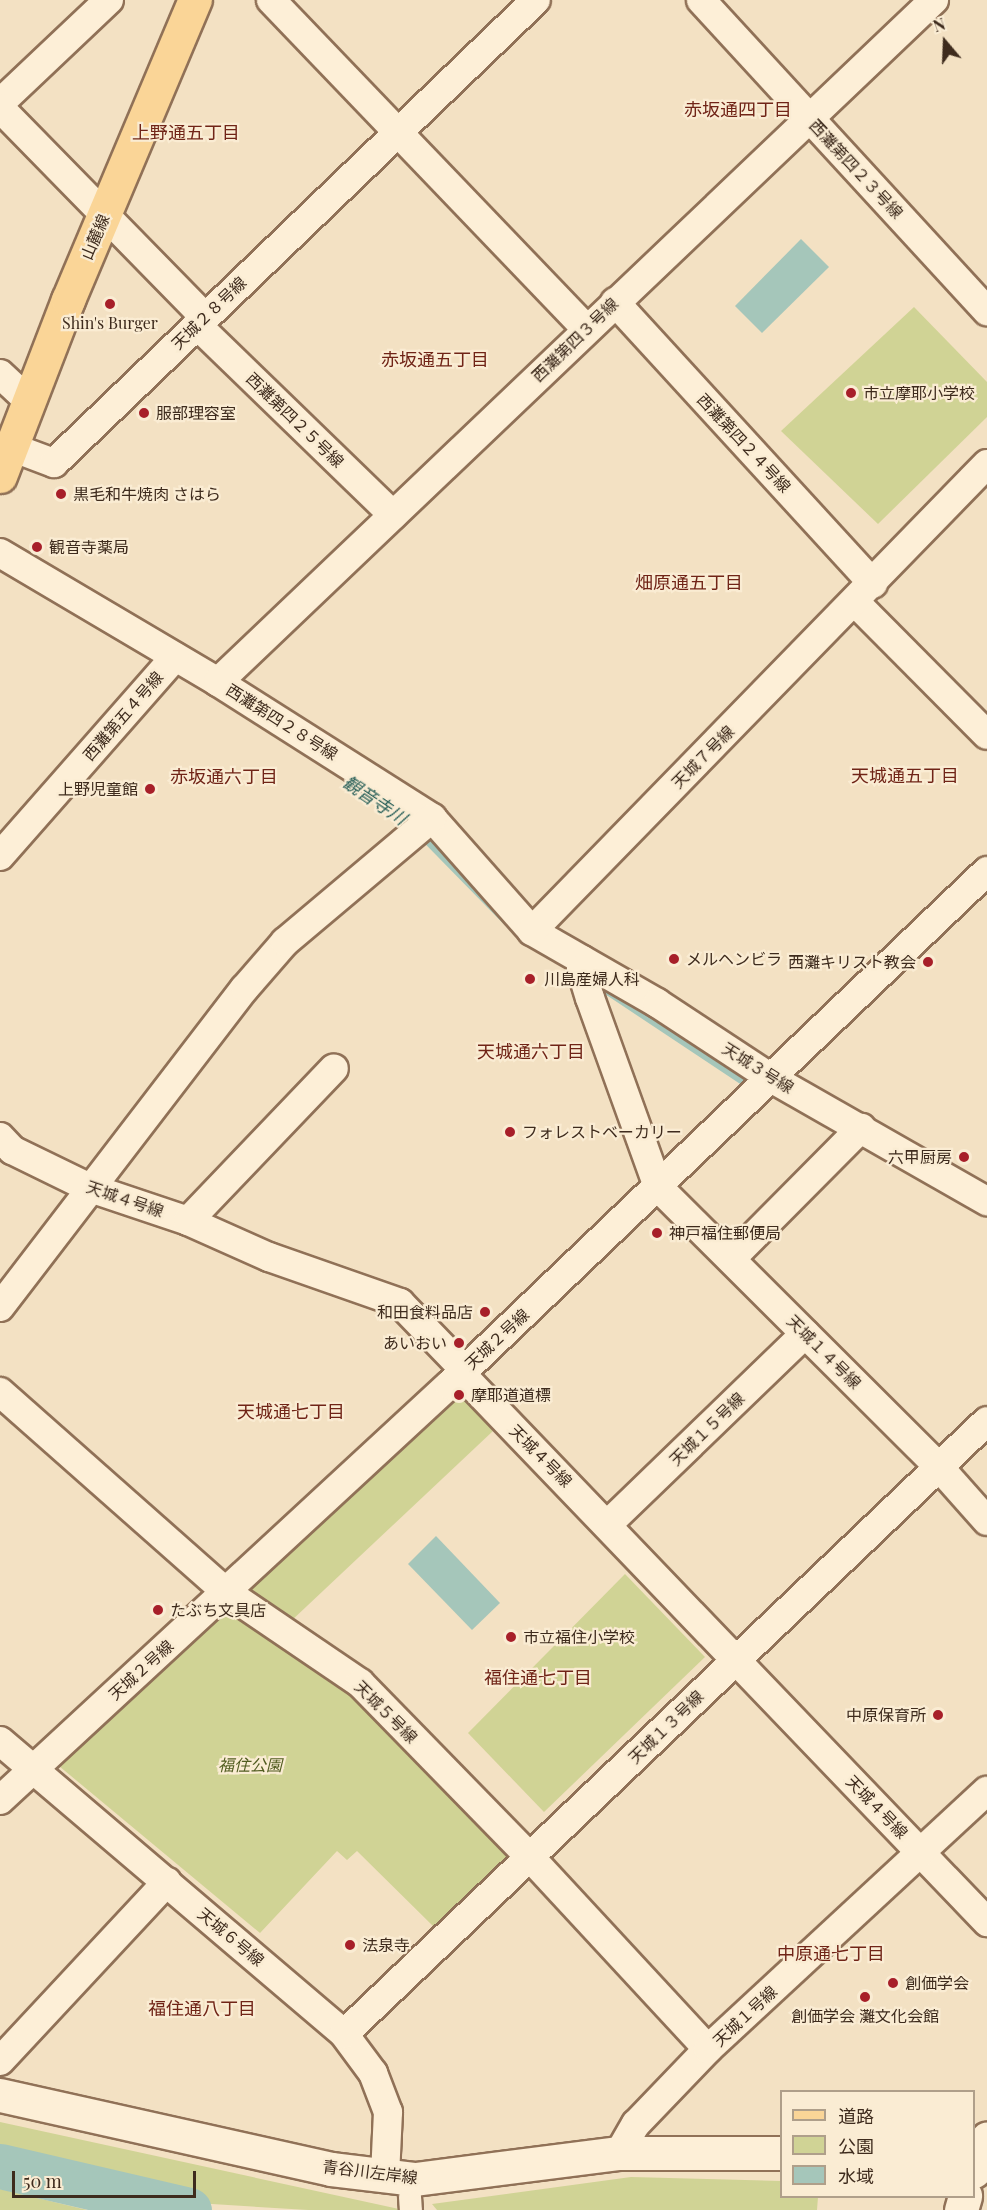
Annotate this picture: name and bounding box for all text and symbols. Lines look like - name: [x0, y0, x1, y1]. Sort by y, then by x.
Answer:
- north arrow: [915, 12, 975, 72]
- text: N: [930, 13, 948, 36]
- district label: 赤坂通四丁目: [684, 98, 792, 120]
- street label: 西灘第四２３号線: [805, 116, 907, 222]
- district label: 上野通五丁目: [132, 121, 240, 143]
- street label: 山麓線: [77, 211, 113, 263]
- street label: 天城２８号線: [168, 273, 250, 353]
- street label: 西灘第四３号線: [528, 294, 622, 386]
- marker: Shin's Burger: [103, 297, 117, 311]
- place label: Shin's Burger: [62, 313, 158, 333]
- district label: 赤坂通五丁目: [381, 348, 489, 370]
- street label: 西灘第四２５号線: [242, 369, 348, 471]
- place label: 市立摩耶小学校: [863, 383, 975, 403]
- marker: 市立摩耶小学校: [844, 386, 858, 400]
- street label: 西灘第四２４号線: [693, 390, 795, 496]
- place label: 服部理容室: [156, 403, 236, 423]
- marker: 服部理容室: [137, 406, 151, 420]
- place label: 黒毛和牛焼肉 さはら: [73, 484, 221, 504]
- marker: 黒毛和牛焼肉 さはら: [54, 487, 68, 501]
- place label: 観音寺薬局: [49, 537, 129, 557]
- marker: 観音寺薬局: [30, 540, 44, 554]
- district label: 畑原通五丁目: [635, 571, 743, 593]
- street label: 西灘第五４号線: [79, 667, 167, 765]
- street label: 西灘第四２８号線: [223, 680, 341, 764]
- street label: 天城７号線: [668, 722, 738, 792]
- district label: 天城通五丁目: [851, 764, 959, 786]
- district label: 赤坂通六丁目: [170, 765, 278, 787]
- water label: 観音寺川: [339, 771, 411, 829]
- place label: 上野児童館: [58, 779, 138, 799]
- marker: 上野児童館: [143, 782, 157, 796]
- place label: メルヘンビラ: [686, 949, 782, 969]
- marker: メルヘンビラ: [667, 952, 681, 966]
- place label: 西灘キリスト教会: [788, 952, 916, 972]
- marker: 西灘キリスト教会: [921, 955, 935, 969]
- place label: 川島産婦人科: [544, 969, 640, 989]
- marker: 川島産婦人科: [521, 970, 539, 988]
- street label: 天城３号線: [719, 1039, 797, 1097]
- district label: 天城通六丁目: [477, 1040, 585, 1062]
- place label: フォレストベーカリー: [522, 1122, 682, 1142]
- marker: フォレストベーカリー: [503, 1125, 517, 1139]
- place label: 六甲厨房: [888, 1147, 952, 1167]
- marker: 六甲厨房: [957, 1150, 971, 1164]
- street label: 天城４号線: [84, 1177, 166, 1221]
- place label: 神戸福住郵便局: [669, 1223, 781, 1243]
- marker: 神戸福住郵便局: [650, 1226, 664, 1240]
- place label: 和田食料品店: [377, 1302, 473, 1322]
- street label: 天城２号線: [461, 1305, 533, 1373]
- marker: 和田食料品店: [478, 1305, 492, 1319]
- street label: 天城１４号線: [783, 1311, 865, 1393]
- place label: あいおい: [383, 1333, 447, 1353]
- marker: あいおい: [452, 1336, 466, 1350]
- place label: 摩耶道道標: [471, 1385, 551, 1405]
- marker: 摩耶道道標: [452, 1388, 466, 1402]
- street label: 天城１５号線: [666, 1389, 748, 1469]
- district label: 天城通七丁目: [237, 1400, 345, 1422]
- street label: 天城４号線: [506, 1421, 576, 1491]
- place label: たぶち文具店: [170, 1600, 266, 1620]
- marker: たぶち文具店: [151, 1603, 165, 1617]
- place label: 市立福住小学校: [523, 1627, 635, 1647]
- marker: 市立福住小学校: [504, 1630, 518, 1644]
- street label: 天城２号線: [105, 1636, 177, 1704]
- district label: 福住通七丁目: [484, 1666, 592, 1688]
- street label: 天城５号線: [351, 1677, 421, 1747]
- street label: 天城１３号線: [625, 1687, 707, 1767]
- place label: 中原保育所: [846, 1705, 926, 1725]
- marker: 中原保育所: [931, 1708, 945, 1722]
- park label: 福住公園: [218, 1755, 282, 1775]
- street label: 天城４号線: [842, 1772, 912, 1842]
- street label: 天城６号線: [194, 1904, 268, 1970]
- place label: 法泉寺: [362, 1935, 410, 1955]
- marker: 法泉寺: [343, 1938, 357, 1952]
- district label: 中原通七丁目: [777, 1942, 885, 1964]
- place label: 創価学会: [905, 1973, 969, 1993]
- marker: 創価学会: [886, 1976, 900, 1990]
- street label: 天城１号線: [709, 1982, 781, 2050]
- marker: 創価学会 灘文化会館: [858, 1990, 872, 2004]
- district label: 福住通八丁目: [148, 1997, 256, 2019]
- place label: 創価学会 灘文化会館: [791, 2006, 939, 2026]
- legend: [780, 2090, 975, 2198]
- text: 道路: [838, 2104, 874, 2128]
- text: 公園: [838, 2134, 874, 2158]
- street label: 青谷川左岸線: [321, 2157, 419, 2187]
- scale bar: [15, 2159, 200, 2197]
- text: 水域: [838, 2164, 874, 2188]
- text: 50 m: [23, 2169, 62, 2193]

